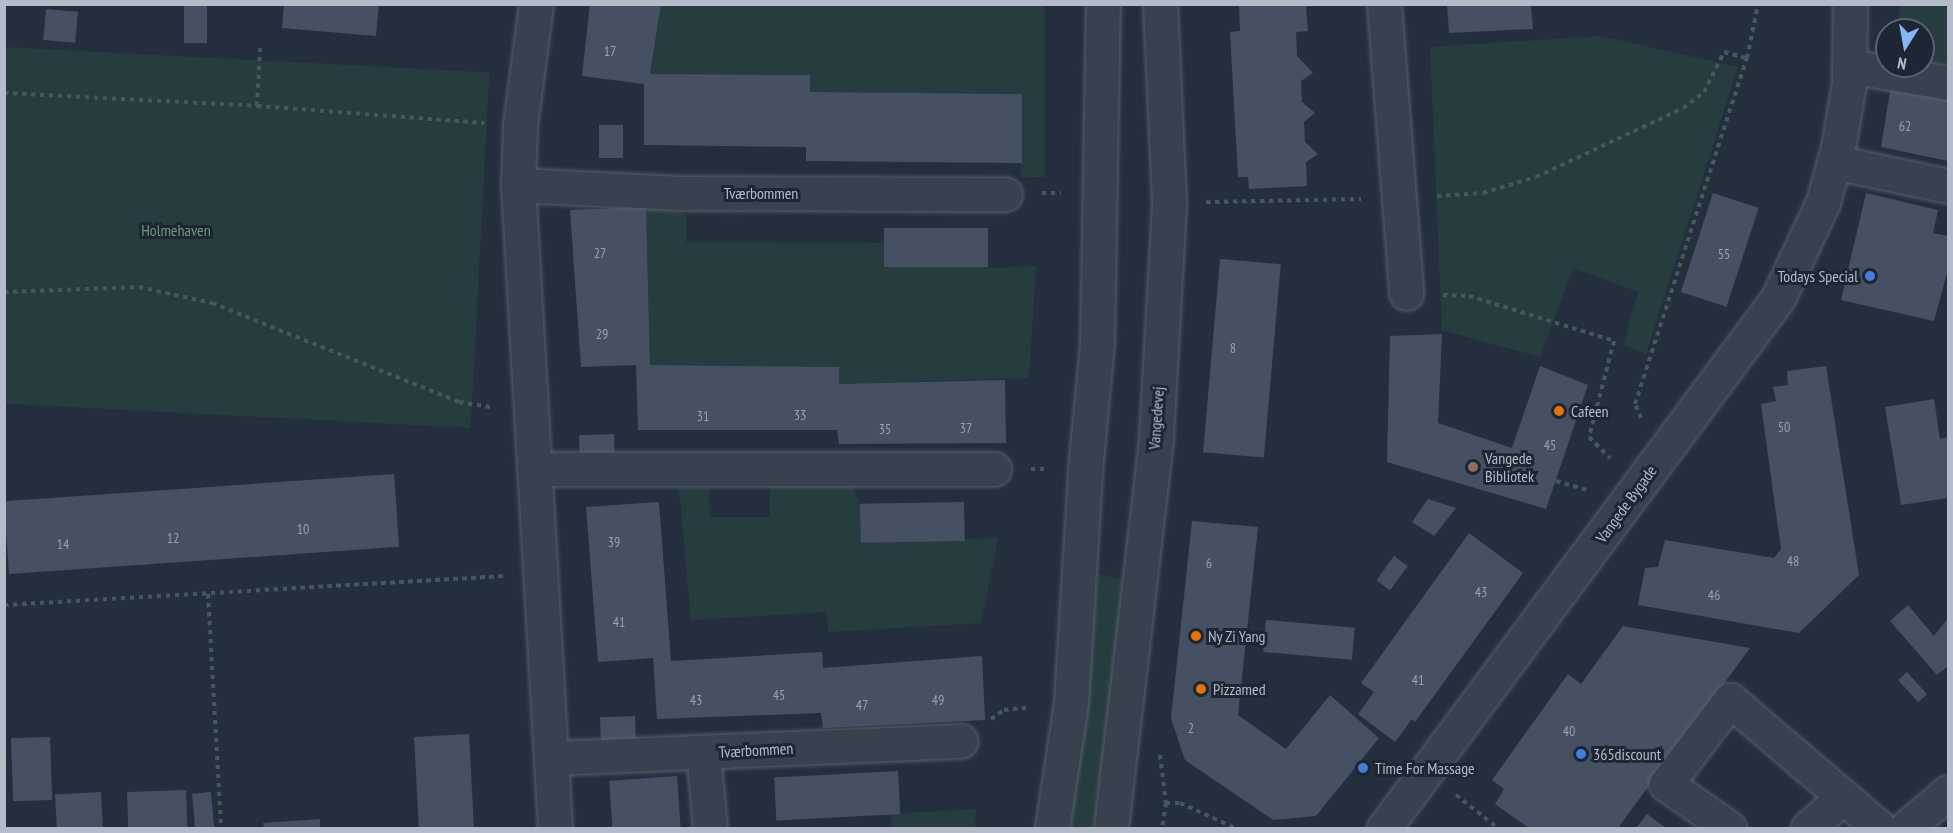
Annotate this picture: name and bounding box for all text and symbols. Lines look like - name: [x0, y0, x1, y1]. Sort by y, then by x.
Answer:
- north arrow: [1875, 18, 1935, 78]
- house number: 17: [604, 43, 616, 59]
- text: N: [1896, 53, 1908, 74]
- house number: 62: [1899, 118, 1911, 134]
- street label: Tværbommen: [724, 183, 798, 203]
- park label: Holmehaven: [141, 220, 211, 240]
- house number: 27: [594, 245, 606, 261]
- house number: 55: [1718, 246, 1730, 262]
- place label: Todays Special: [1778, 266, 1858, 286]
- marker: Todays Special: [1863, 269, 1877, 283]
- house number: 29: [596, 326, 608, 342]
- house number: 8: [1230, 340, 1236, 356]
- street label: Vangedevej: [1144, 386, 1168, 450]
- place label: Cafeen: [1571, 401, 1609, 421]
- marker: Cafeen: [1552, 404, 1566, 418]
- house number: 33: [794, 407, 806, 423]
- house number: 31: [697, 408, 709, 424]
- house number: 50: [1778, 419, 1790, 435]
- house number: 37: [960, 420, 972, 436]
- house number: 35: [879, 421, 891, 437]
- house number: 45: [1544, 437, 1556, 453]
- place label: Vangede Bibliotek: [1485, 448, 1534, 486]
- marker: Vangede Bibliotek: [1466, 460, 1480, 474]
- street label: Vangede Bygade: [1591, 462, 1661, 546]
- house number: 10: [297, 521, 309, 537]
- house number: 12: [167, 530, 179, 546]
- house number: 39: [608, 534, 620, 550]
- house number: 14: [57, 536, 69, 552]
- house number: 48: [1787, 553, 1799, 569]
- house number: 6: [1206, 555, 1212, 571]
- house number: 43: [1475, 584, 1487, 600]
- house number: 46: [1708, 587, 1720, 603]
- house number: 41: [613, 614, 625, 630]
- place label: Ny Zi Yang: [1208, 626, 1267, 646]
- marker: Ny Zi Yang: [1189, 629, 1203, 643]
- house number: 41: [1412, 672, 1424, 688]
- place label: Pizzamed: [1213, 679, 1266, 699]
- marker: Pizzamed: [1194, 682, 1208, 696]
- house number: 45: [773, 687, 785, 703]
- house number: 43: [690, 692, 702, 708]
- house number: 49: [932, 692, 944, 708]
- house number: 47: [856, 697, 868, 713]
- house number: 2: [1188, 720, 1194, 736]
- house number: 40: [1563, 723, 1575, 739]
- street label: Tværbommen: [718, 738, 794, 762]
- place label: 365discount: [1593, 744, 1661, 764]
- marker: 365discount: [1574, 747, 1588, 761]
- place label: Time For Massage: [1375, 758, 1475, 778]
- marker: Time For Massage: [1356, 761, 1370, 775]

